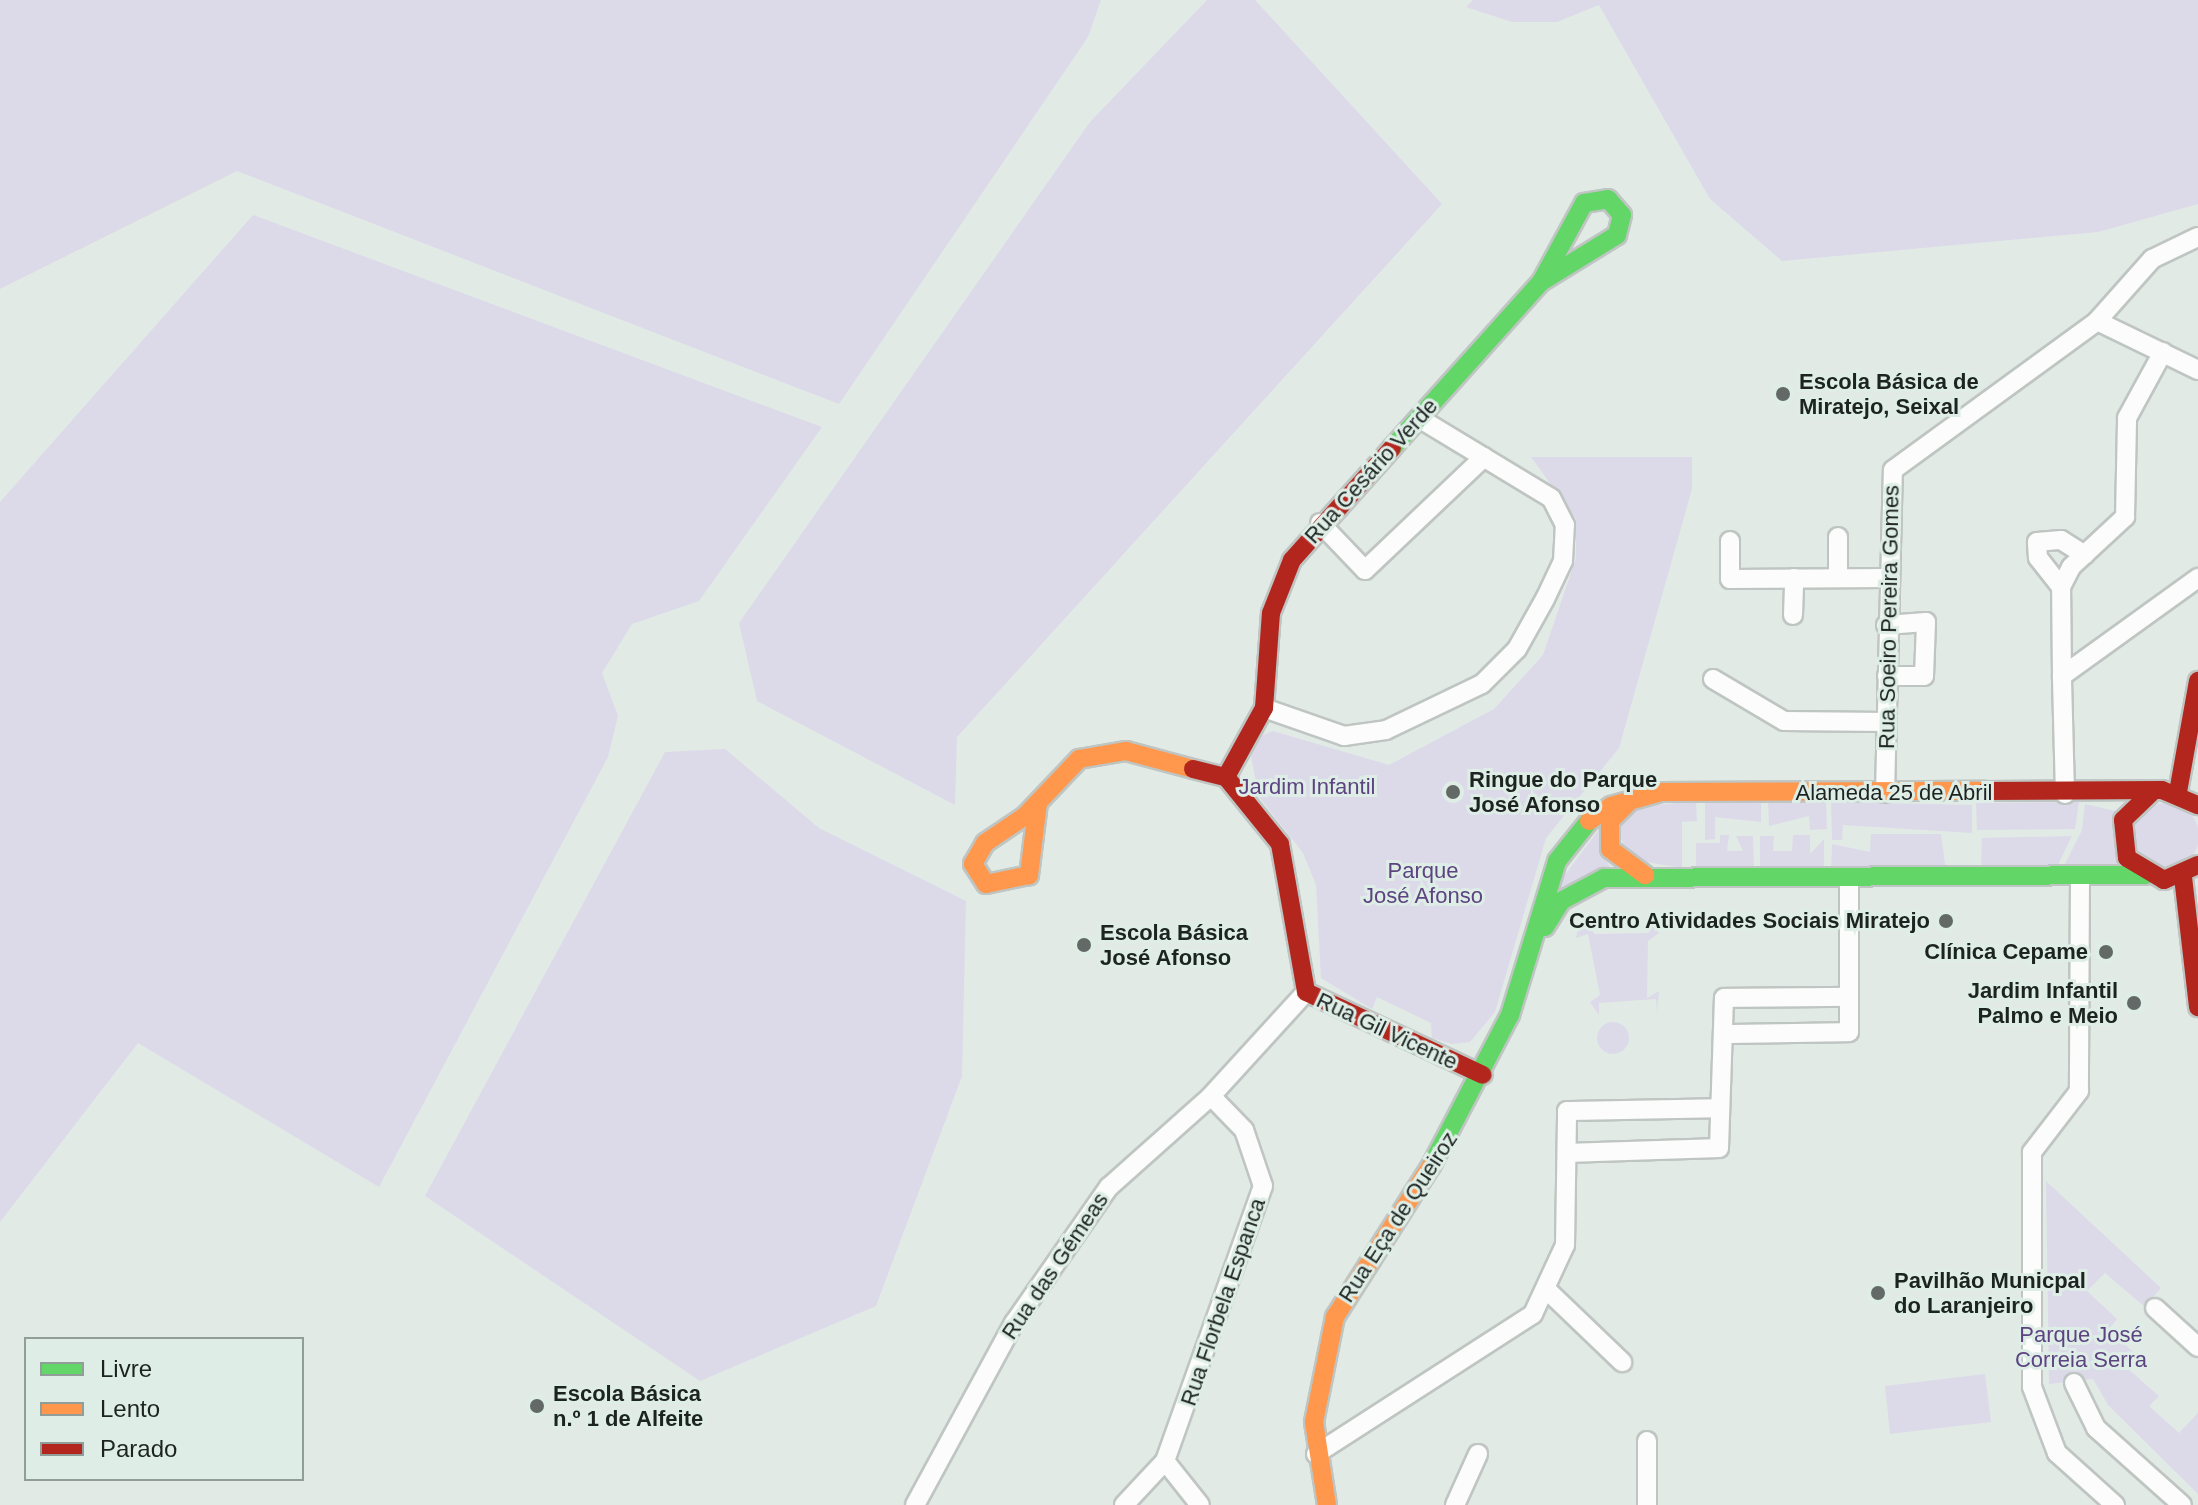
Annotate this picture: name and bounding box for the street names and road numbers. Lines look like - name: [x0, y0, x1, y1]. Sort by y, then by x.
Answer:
- street label: Rua Cesário Verde: [1299, 393, 1443, 549]
- street label: Rua Soeiro Pereira Gomes: [1873, 485, 1905, 749]
- street label: Alameda 25 de Abril: [1795, 780, 1993, 806]
- street label: Rua Gil Vicente: [1312, 987, 1462, 1075]
- street label: Rua Eça de Queiroz: [1333, 1127, 1463, 1307]
- street label: Rua das Gémeas: [996, 1188, 1114, 1344]
- street label: Rua Florbela Espanca: [1175, 1195, 1271, 1409]

